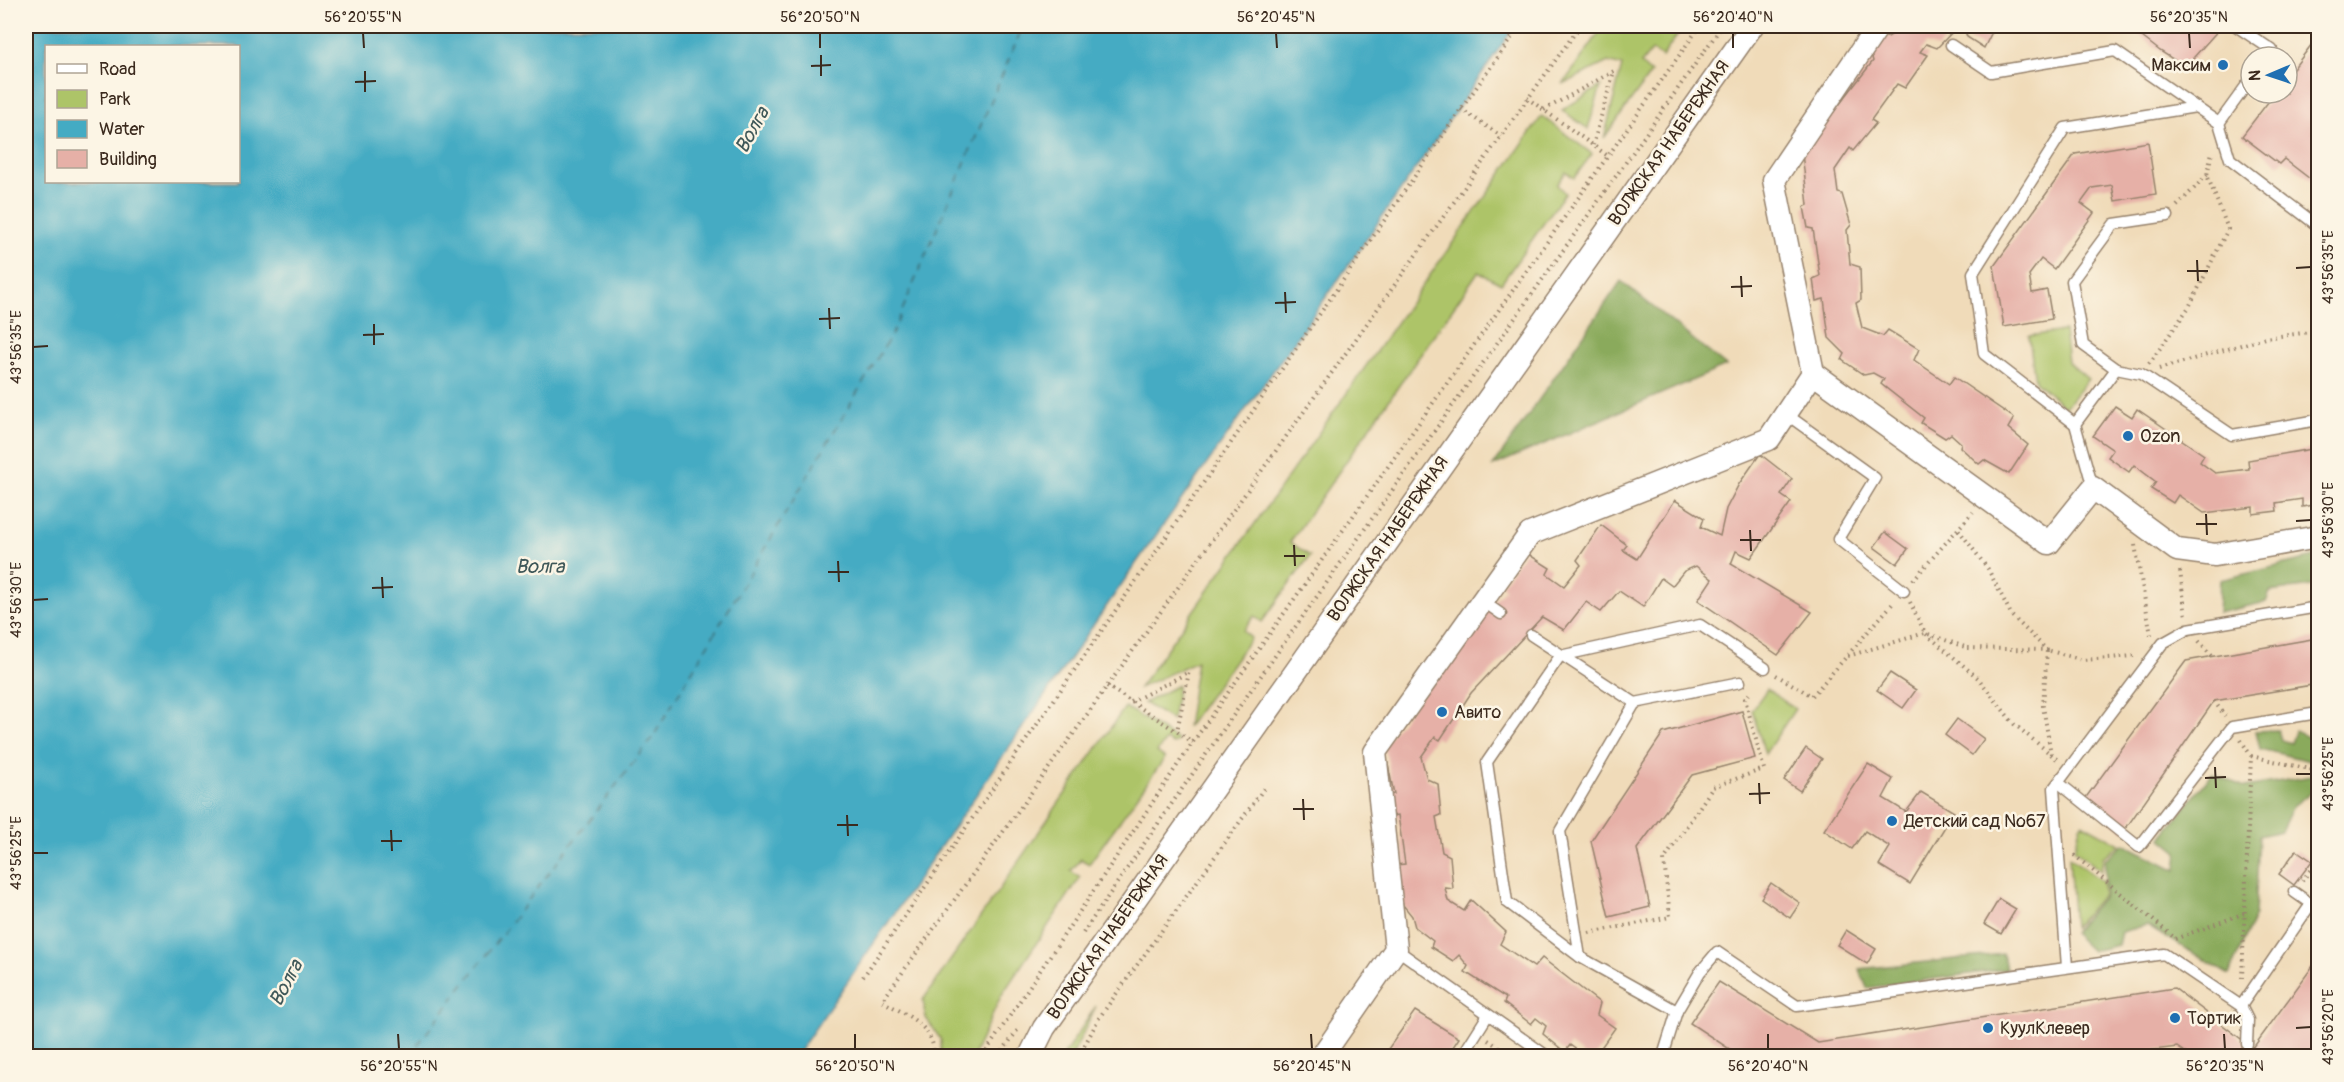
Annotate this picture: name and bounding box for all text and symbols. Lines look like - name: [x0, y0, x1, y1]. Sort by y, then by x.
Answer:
- text: 56°20'55"N: [324, 8, 402, 27]
- text: 56°20'50"N: [780, 8, 860, 27]
- text: 56°20'45"N: [1237, 8, 1315, 27]
- text: 56°20'40"N: [1693, 8, 1773, 27]
- text: 56°20'35"N: [2150, 8, 2228, 27]
- legend: [45, 45, 240, 183]
- north arrow: [2239, 45, 2299, 105]
- place label: Максим: [2151, 54, 2211, 77]
- street label: ВОЛЖСКАЯ НАБЕРЕЖНАЯ: [1603, 56, 1735, 230]
- text: Road: [99, 58, 136, 81]
- marker: Максим: [2216, 58, 2230, 72]
- text: N: [2245, 70, 2265, 81]
- text: Park: [99, 88, 131, 111]
- water label: Волга: [729, 101, 776, 157]
- text: Water: [99, 118, 145, 141]
- text: Building: [99, 148, 157, 171]
- text: 43°56'35"E: [2319, 230, 2338, 304]
- text: 43°56'35"E: [7, 310, 26, 384]
- place label: Ozon: [2140, 425, 2180, 448]
- marker: Ozon: [2121, 429, 2135, 443]
- street label: ВОЛЖСКАЯ НАБЕРЕЖНАЯ: [1322, 452, 1454, 626]
- text: 43°56'30"E: [2319, 482, 2338, 558]
- water label: Волга: [516, 554, 566, 579]
- text: 43°56'30"E: [7, 562, 26, 638]
- place label: Авито: [1454, 701, 1502, 724]
- marker: Авито: [1435, 705, 1449, 719]
- text: 43°56'25"E: [2319, 737, 2338, 811]
- place label: Детский сад №67: [1903, 810, 2046, 833]
- marker: Детский сад №67: [1885, 814, 1899, 828]
- text: 43°56'25"E: [7, 816, 26, 890]
- street label: ВОЛЖСКАЯ НАБЕРЕЖНАЯ: [1042, 850, 1174, 1024]
- water label: Волга: [264, 954, 309, 1010]
- text: 43°56'20"E: [2319, 989, 2338, 1065]
- place label: Тортик: [2187, 1007, 2241, 1030]
- marker: Тортик: [2168, 1011, 2182, 1025]
- place label: КуулКлевер: [2000, 1017, 2090, 1040]
- marker: КуулКлевер: [1981, 1021, 1995, 1035]
- text: 56°20'55"N: [360, 1057, 438, 1076]
- text: 56°20'50"N: [815, 1057, 895, 1076]
- text: 56°20'45"N: [1273, 1057, 1351, 1076]
- text: 56°20'40"N: [1728, 1057, 1808, 1076]
- text: 56°20'35"N: [2186, 1057, 2264, 1076]

